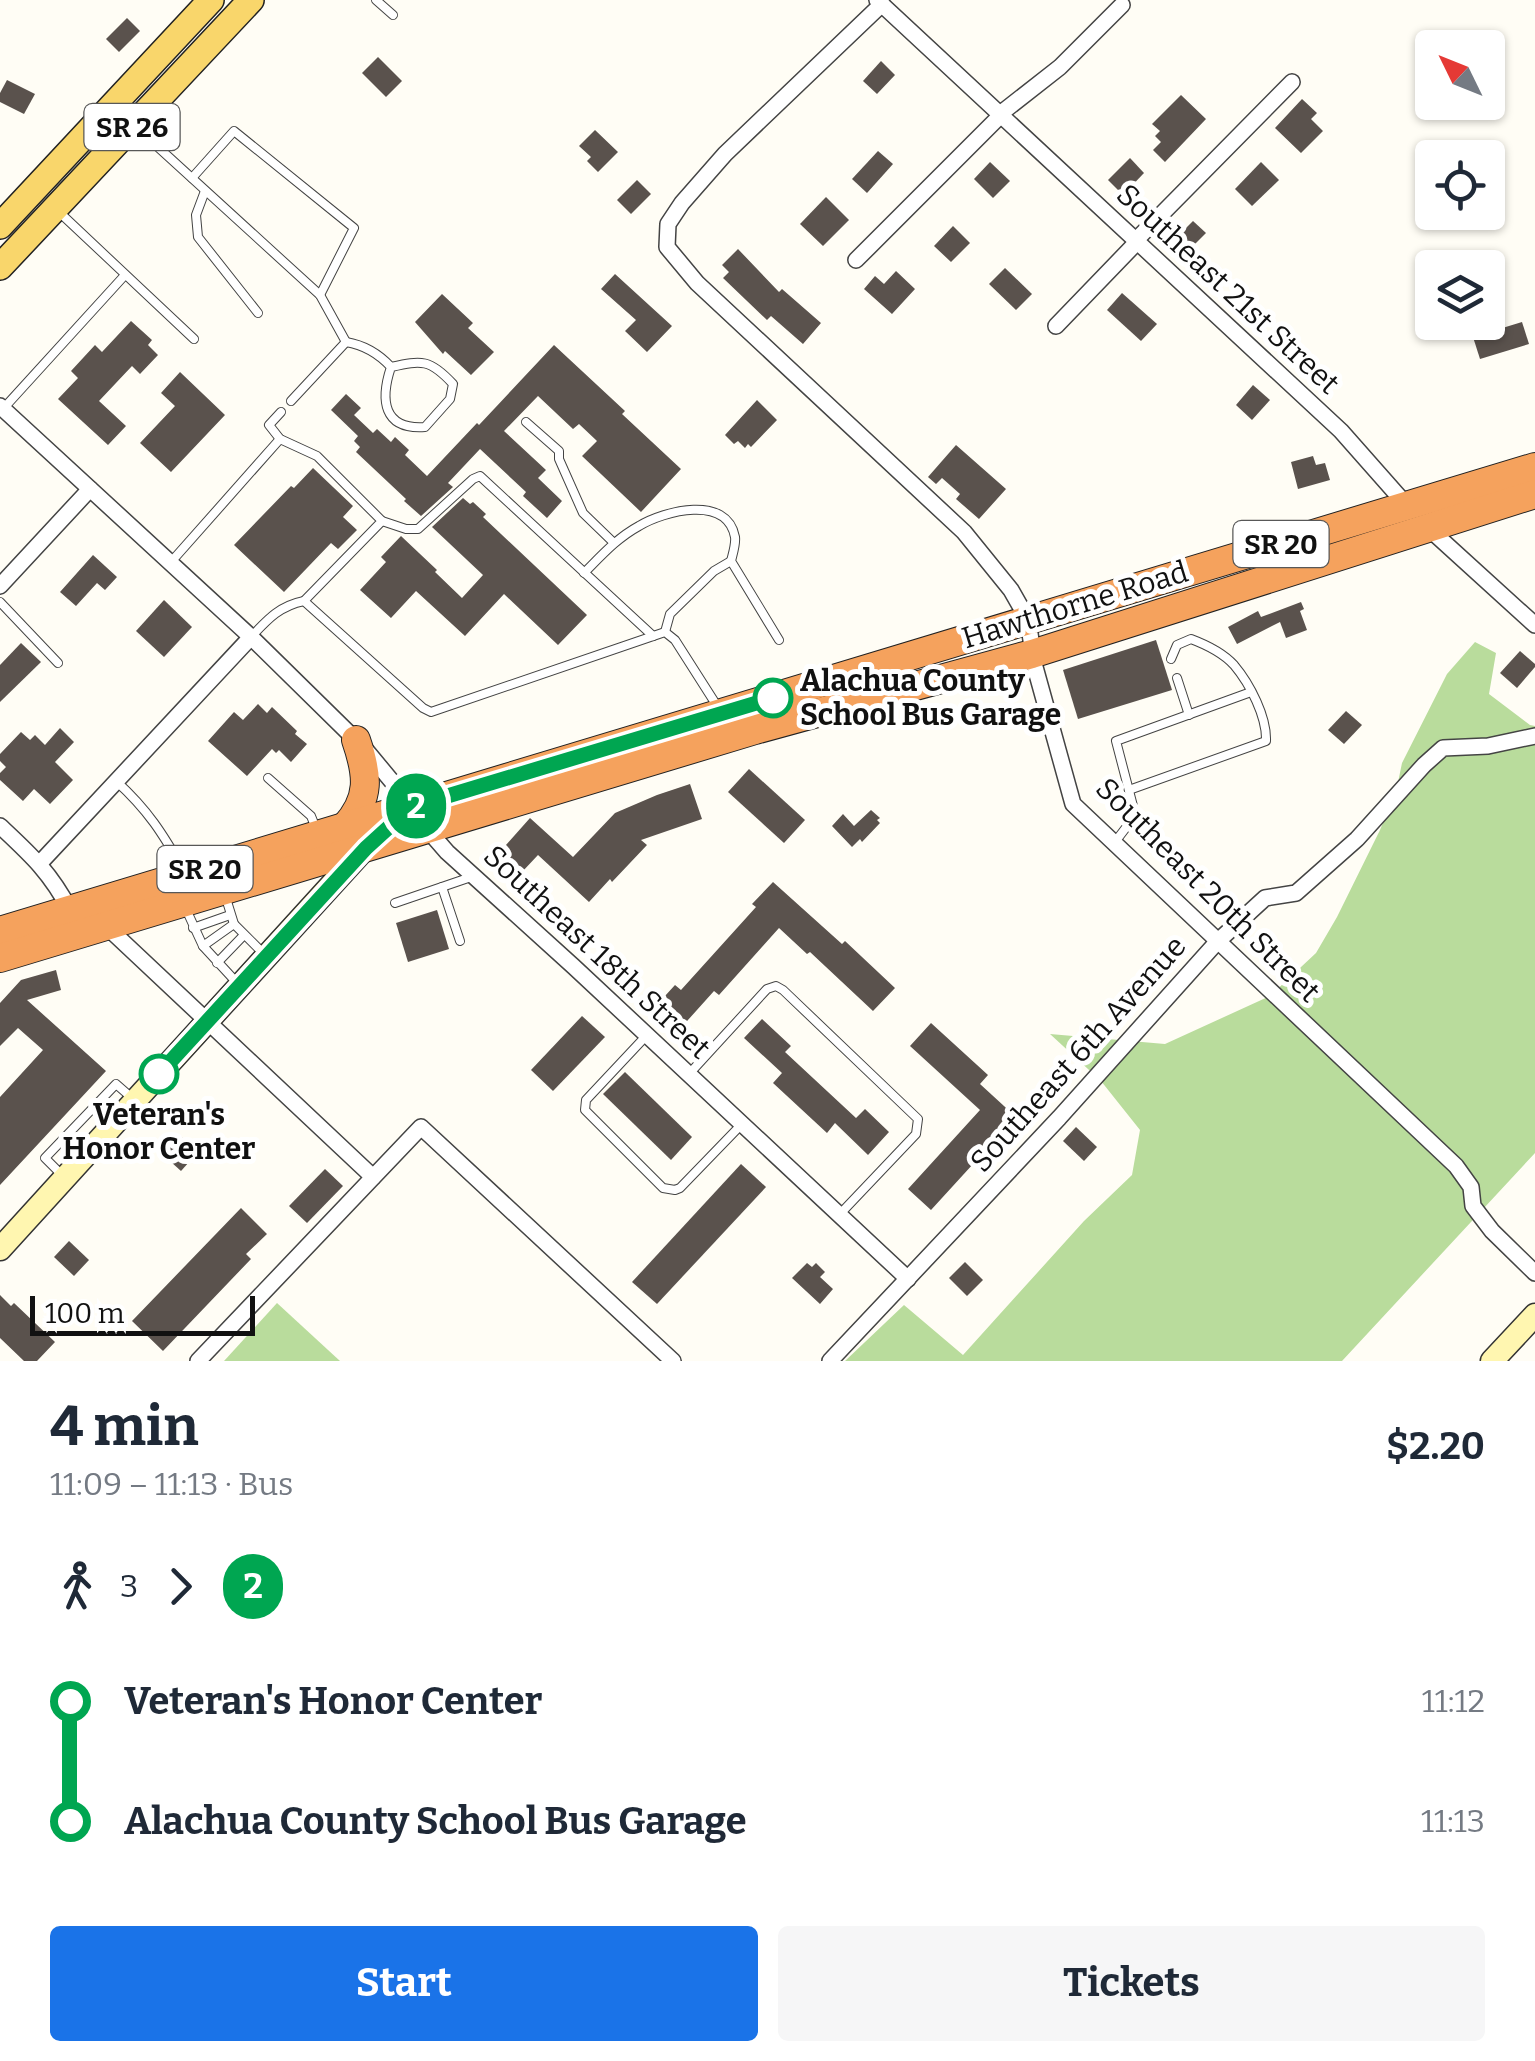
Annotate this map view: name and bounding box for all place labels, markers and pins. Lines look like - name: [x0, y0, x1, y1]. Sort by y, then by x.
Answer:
- place label: Alachua County School Bus Garage: [800, 663, 1061, 733]
- marker: Alachua County School Bus Garage: [754, 679, 792, 717]
- marker: Veteran's Honor Center: [140, 1055, 178, 1093]
- place label: Veteran's Honor Center: [63, 1097, 255, 1167]

